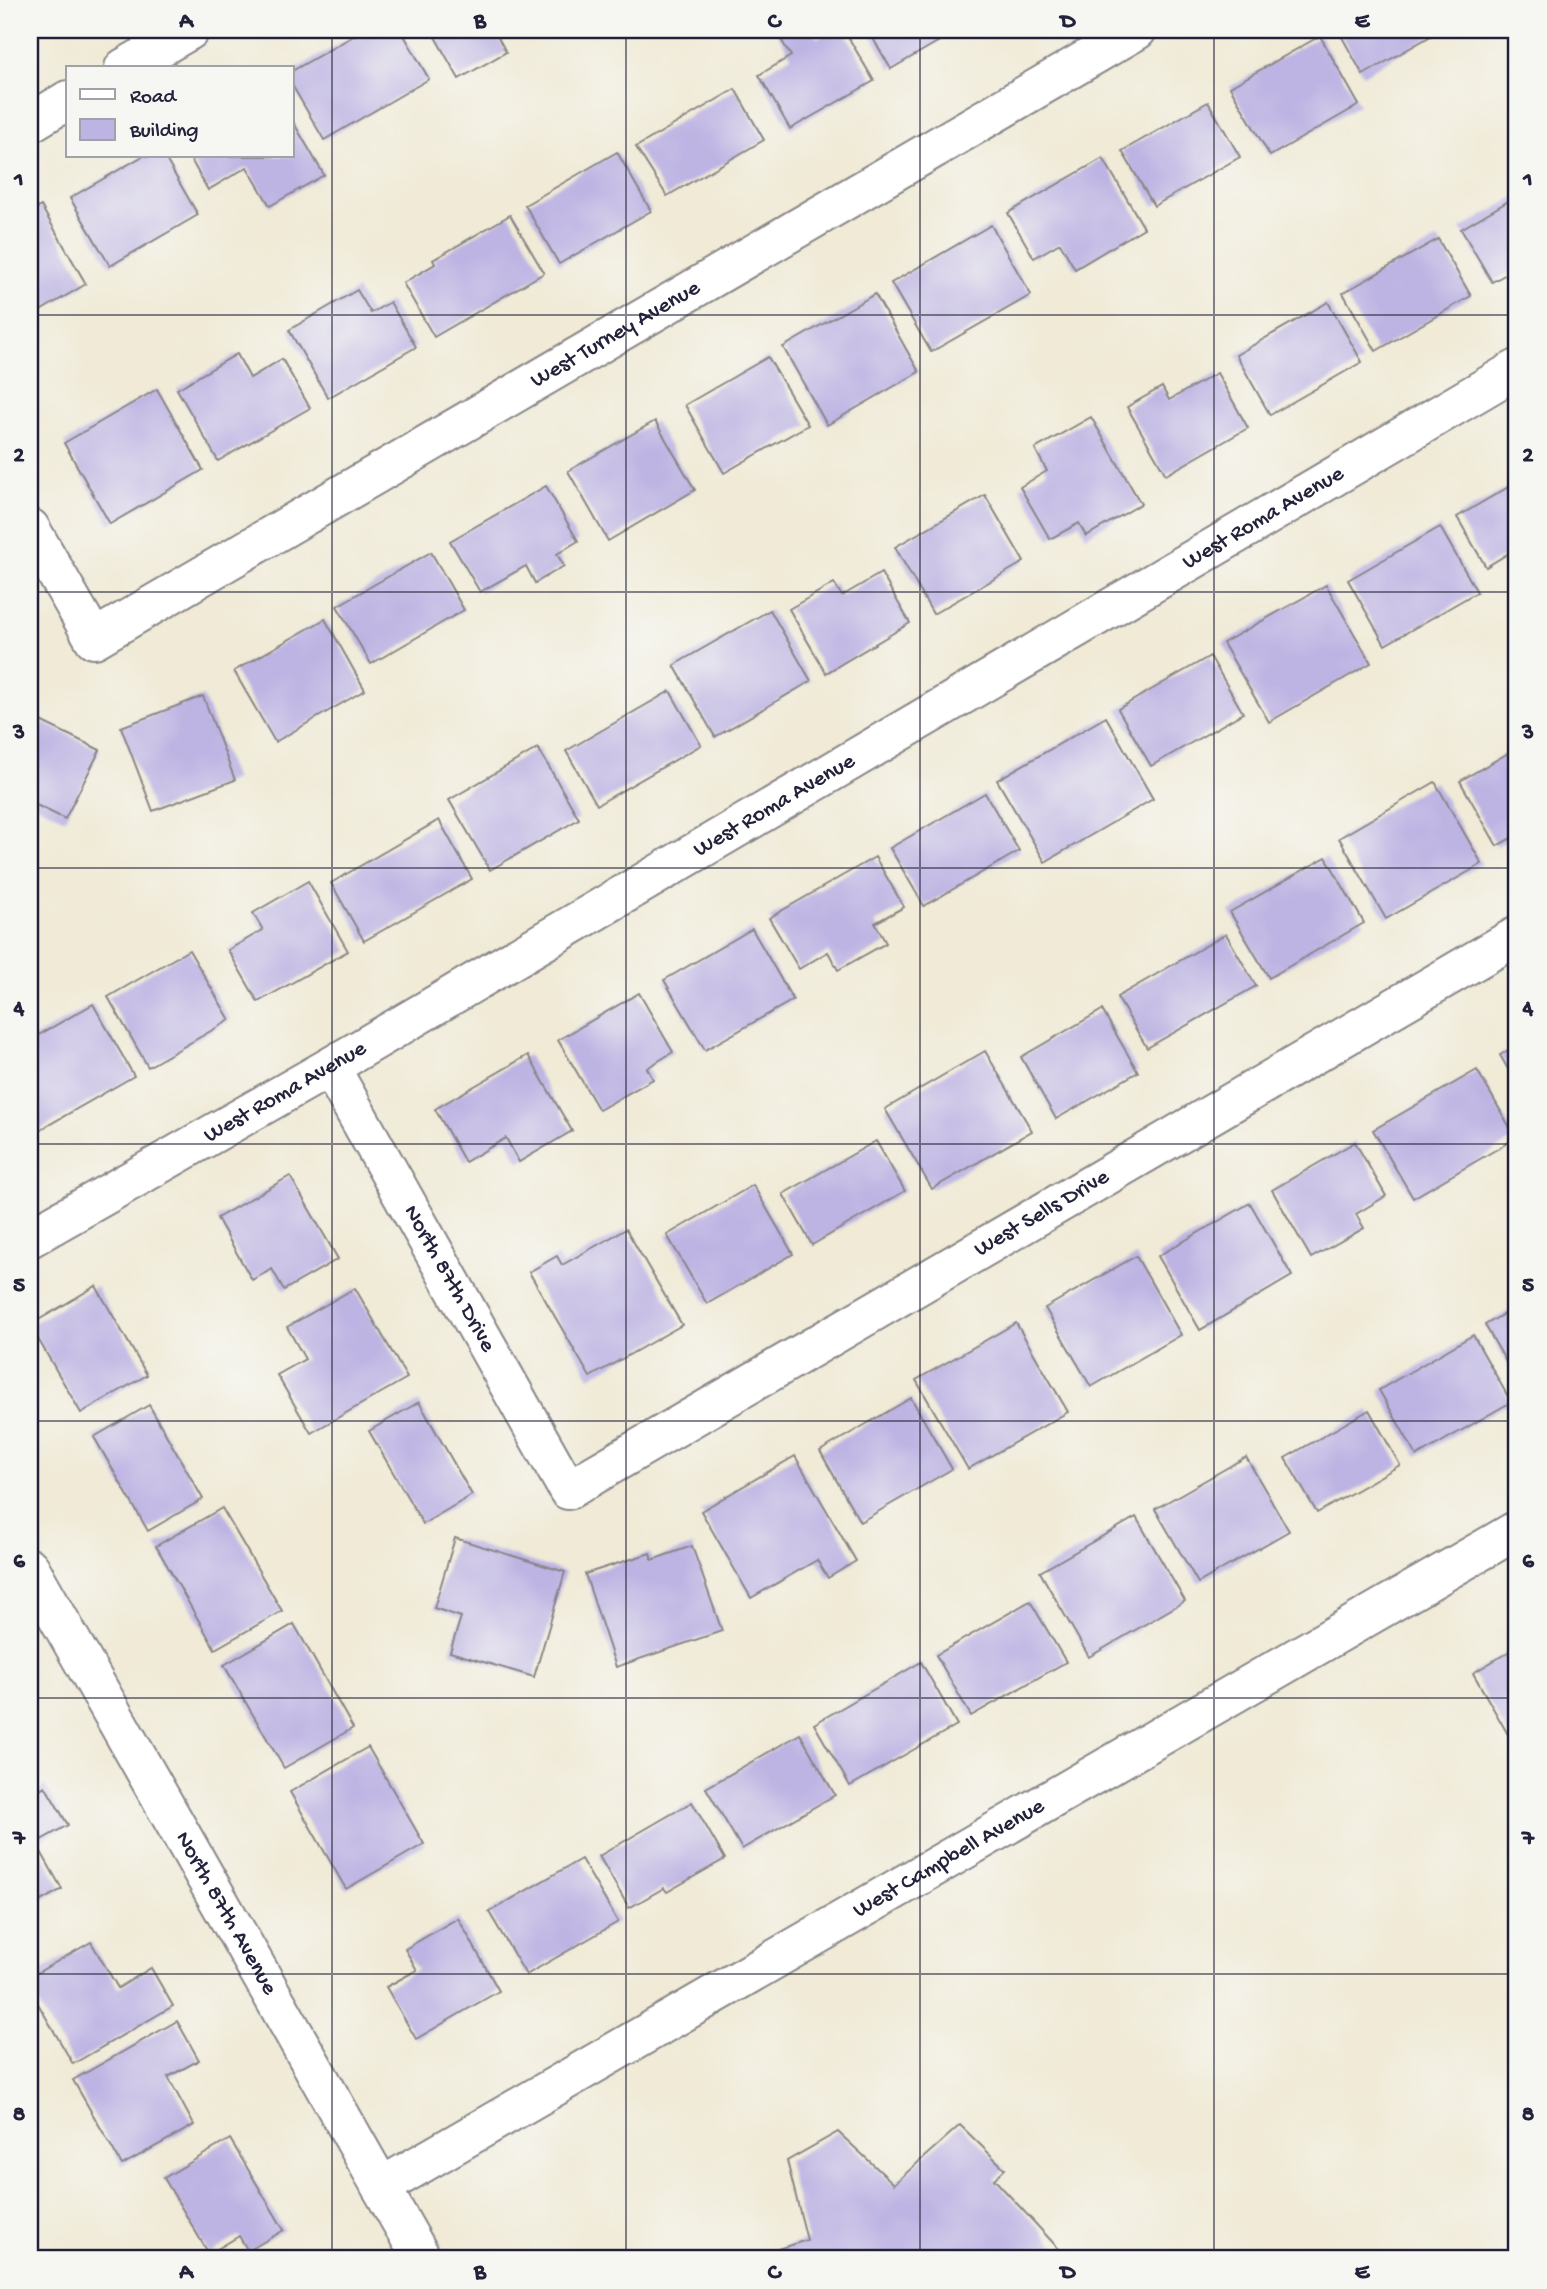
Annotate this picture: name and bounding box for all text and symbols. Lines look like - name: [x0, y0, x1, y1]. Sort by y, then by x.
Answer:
- text: A: [178, 9, 194, 36]
- text: B: [473, 9, 487, 36]
- text: C: [768, 9, 783, 36]
- text: D: [1059, 9, 1077, 36]
- text: E: [1355, 9, 1371, 36]
- legend: [66, 66, 294, 158]
- text: Road: [130, 86, 178, 111]
- text: Building: [129, 120, 199, 145]
- text: 1: [13, 167, 24, 194]
- text: 1: [1522, 167, 1533, 194]
- street label: West Turney Avenue: [526, 274, 706, 394]
- text: 2: [13, 443, 25, 470]
- text: 2: [1522, 443, 1534, 470]
- street label: West Roma Avenue: [1178, 460, 1350, 576]
- text: 3: [12, 720, 25, 747]
- text: 3: [1521, 720, 1534, 747]
- street label: West Roma Avenue: [689, 747, 861, 864]
- text: 4: [13, 996, 25, 1023]
- text: 4: [1522, 996, 1534, 1023]
- street label: West Roma Avenue: [199, 1035, 372, 1149]
- street label: West Sells Drive: [970, 1163, 1115, 1263]
- street label: North 87th Drive: [397, 1201, 502, 1358]
- text: 5: [13, 1273, 25, 1300]
- text: 5: [1522, 1273, 1534, 1300]
- text: 6: [13, 1549, 26, 1576]
- text: 6: [1522, 1549, 1535, 1576]
- street label: West Campbell Avenue: [848, 1792, 1050, 1924]
- text: 7: [12, 1826, 26, 1853]
- text: 7: [1521, 1826, 1535, 1853]
- street label: North 87th Avenue: [169, 1827, 283, 2001]
- text: 8: [13, 2102, 26, 2129]
- text: 8: [1522, 2102, 1535, 2129]
- text: A: [178, 2260, 194, 2287]
- text: B: [473, 2260, 487, 2287]
- text: C: [768, 2260, 783, 2287]
- text: D: [1059, 2260, 1077, 2287]
- text: E: [1355, 2260, 1371, 2287]

